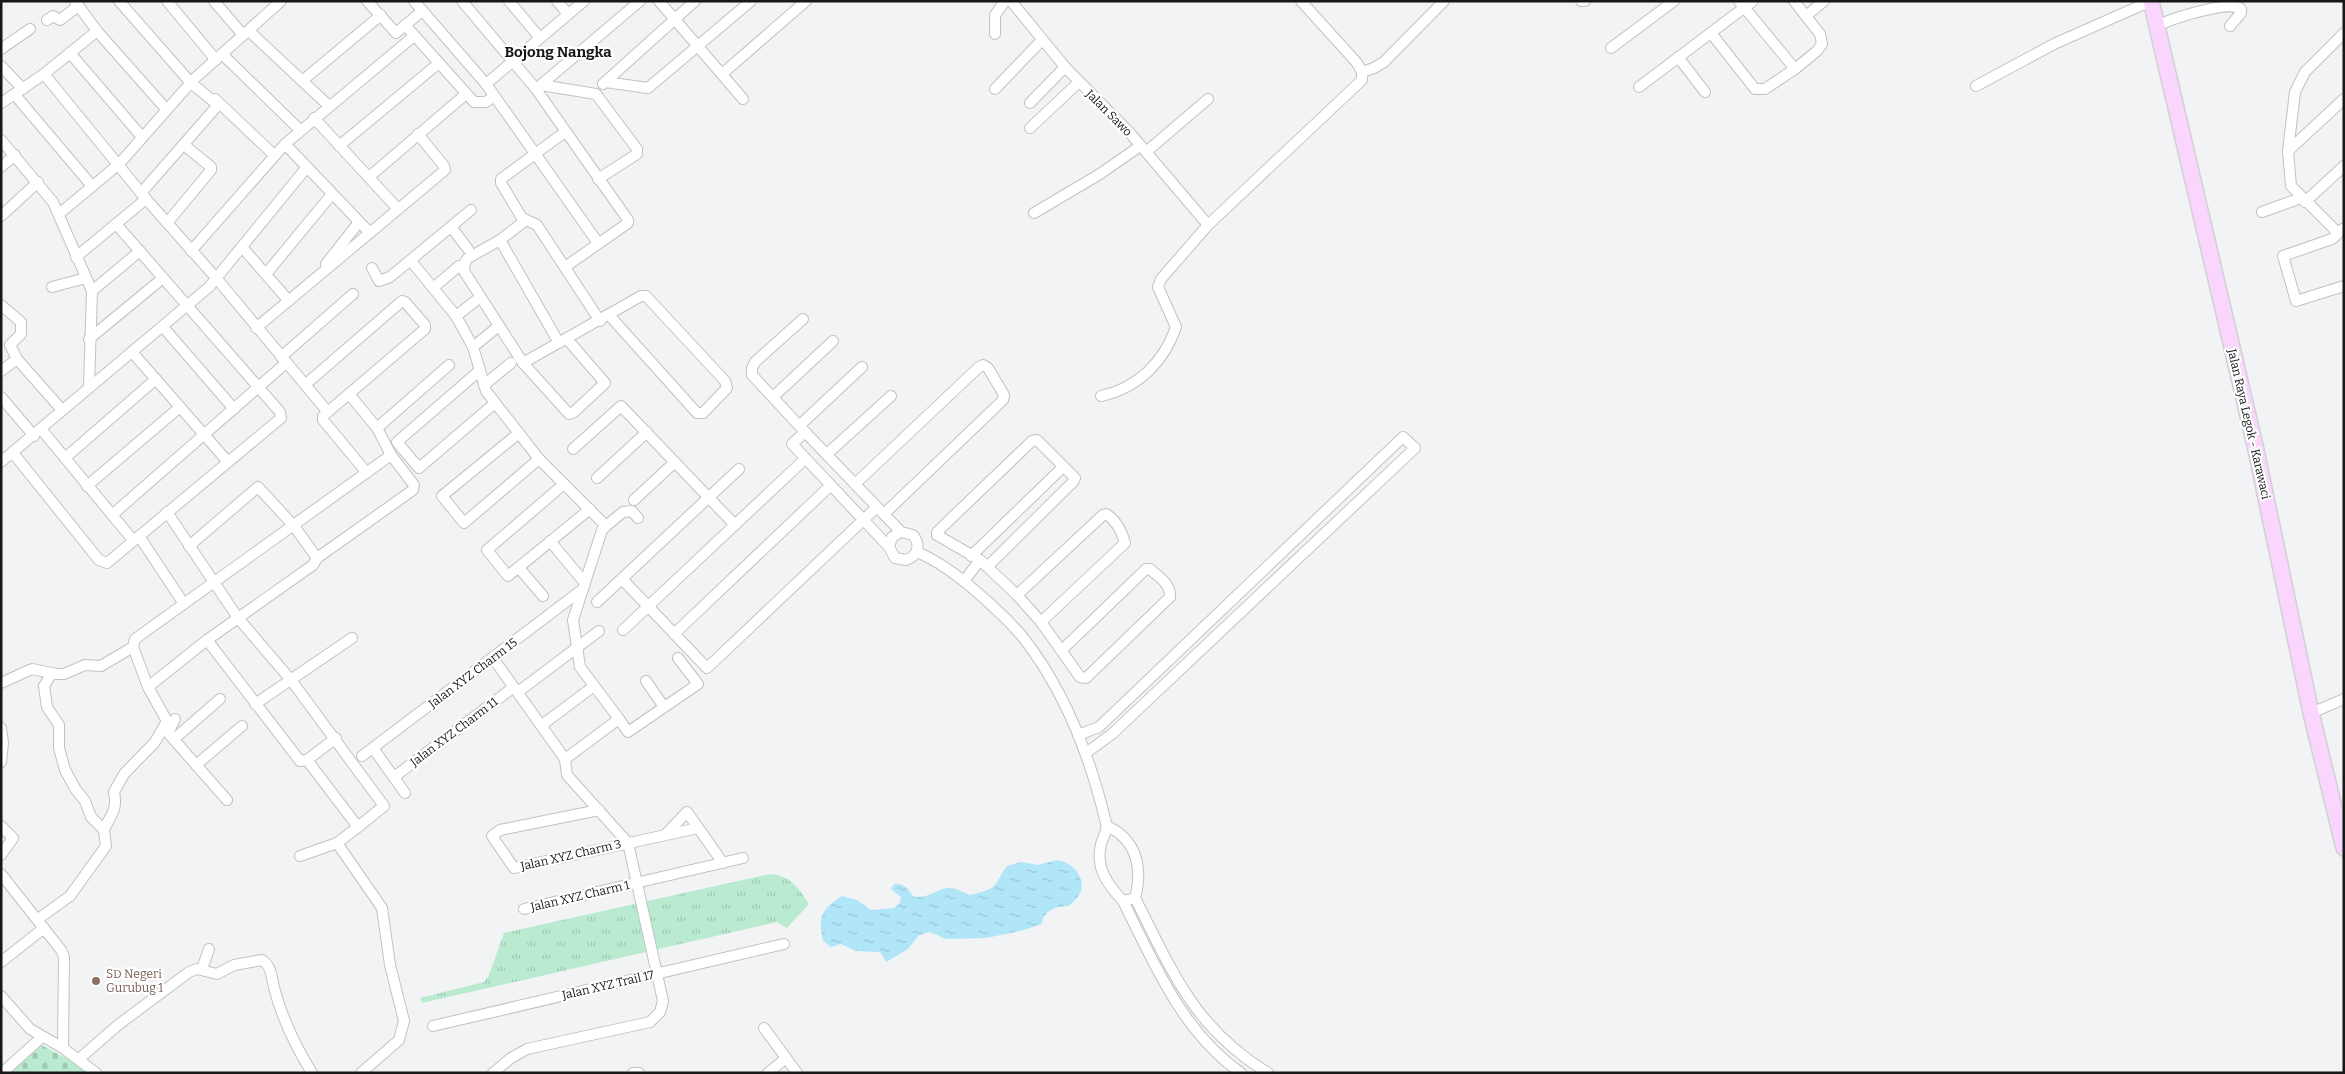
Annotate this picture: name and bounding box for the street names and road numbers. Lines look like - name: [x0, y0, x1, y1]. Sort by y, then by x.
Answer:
- street label: Jalan Sawo: [1082, 86, 1135, 139]
- street label: Jalan Raya Legok - Karawaci: [2225, 346, 2273, 501]
- street label: Jalan XYZ Charm 15: [425, 635, 520, 711]
- street label: Jalan XYZ Charm 11: [407, 695, 500, 770]
- street label: Jalan XYZ Charm 3: [518, 837, 623, 874]
- street label: Jalan XYZ Charm 1: [528, 878, 631, 914]
- street label: Jalan XYZ Trail 17: [560, 968, 655, 1003]

